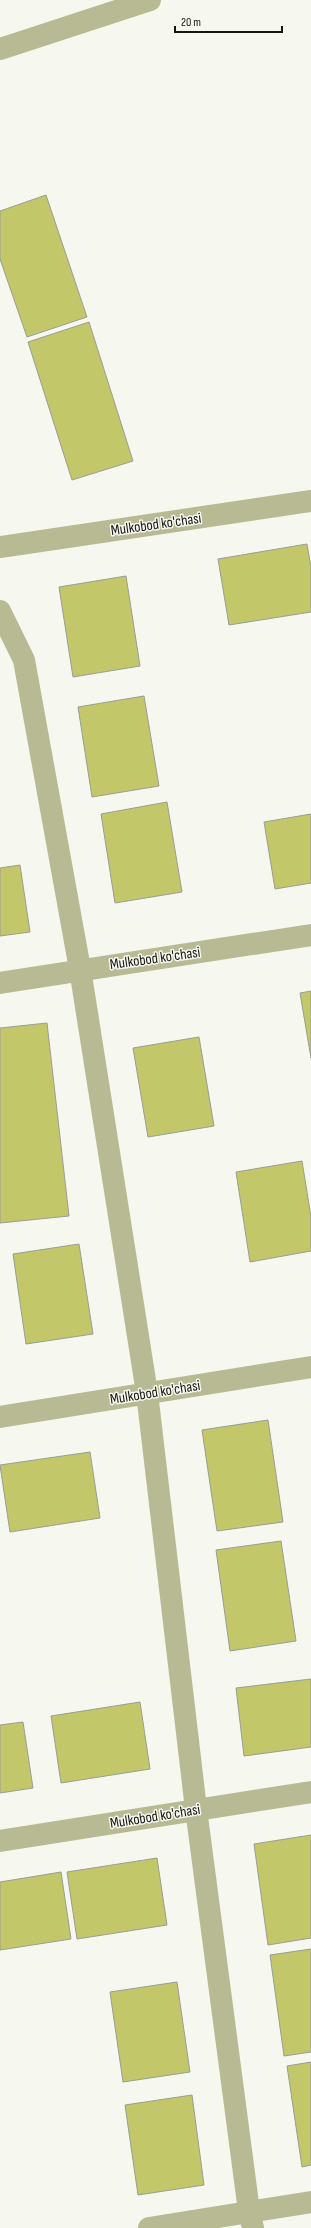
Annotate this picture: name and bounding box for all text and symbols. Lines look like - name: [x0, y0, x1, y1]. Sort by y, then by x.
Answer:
- scale bar: [175, 8, 282, 34]
- text: 20 m: [181, 15, 201, 30]
- street label: Mulkobod ko'chasi: [110, 509, 203, 540]
- street label: Mulkobod ko'chasi: [109, 943, 202, 974]
- street label: Mulkobod ko'chasi: [109, 1376, 202, 1409]
- street label: Mulkobod ko'chasi: [109, 1800, 202, 1833]

